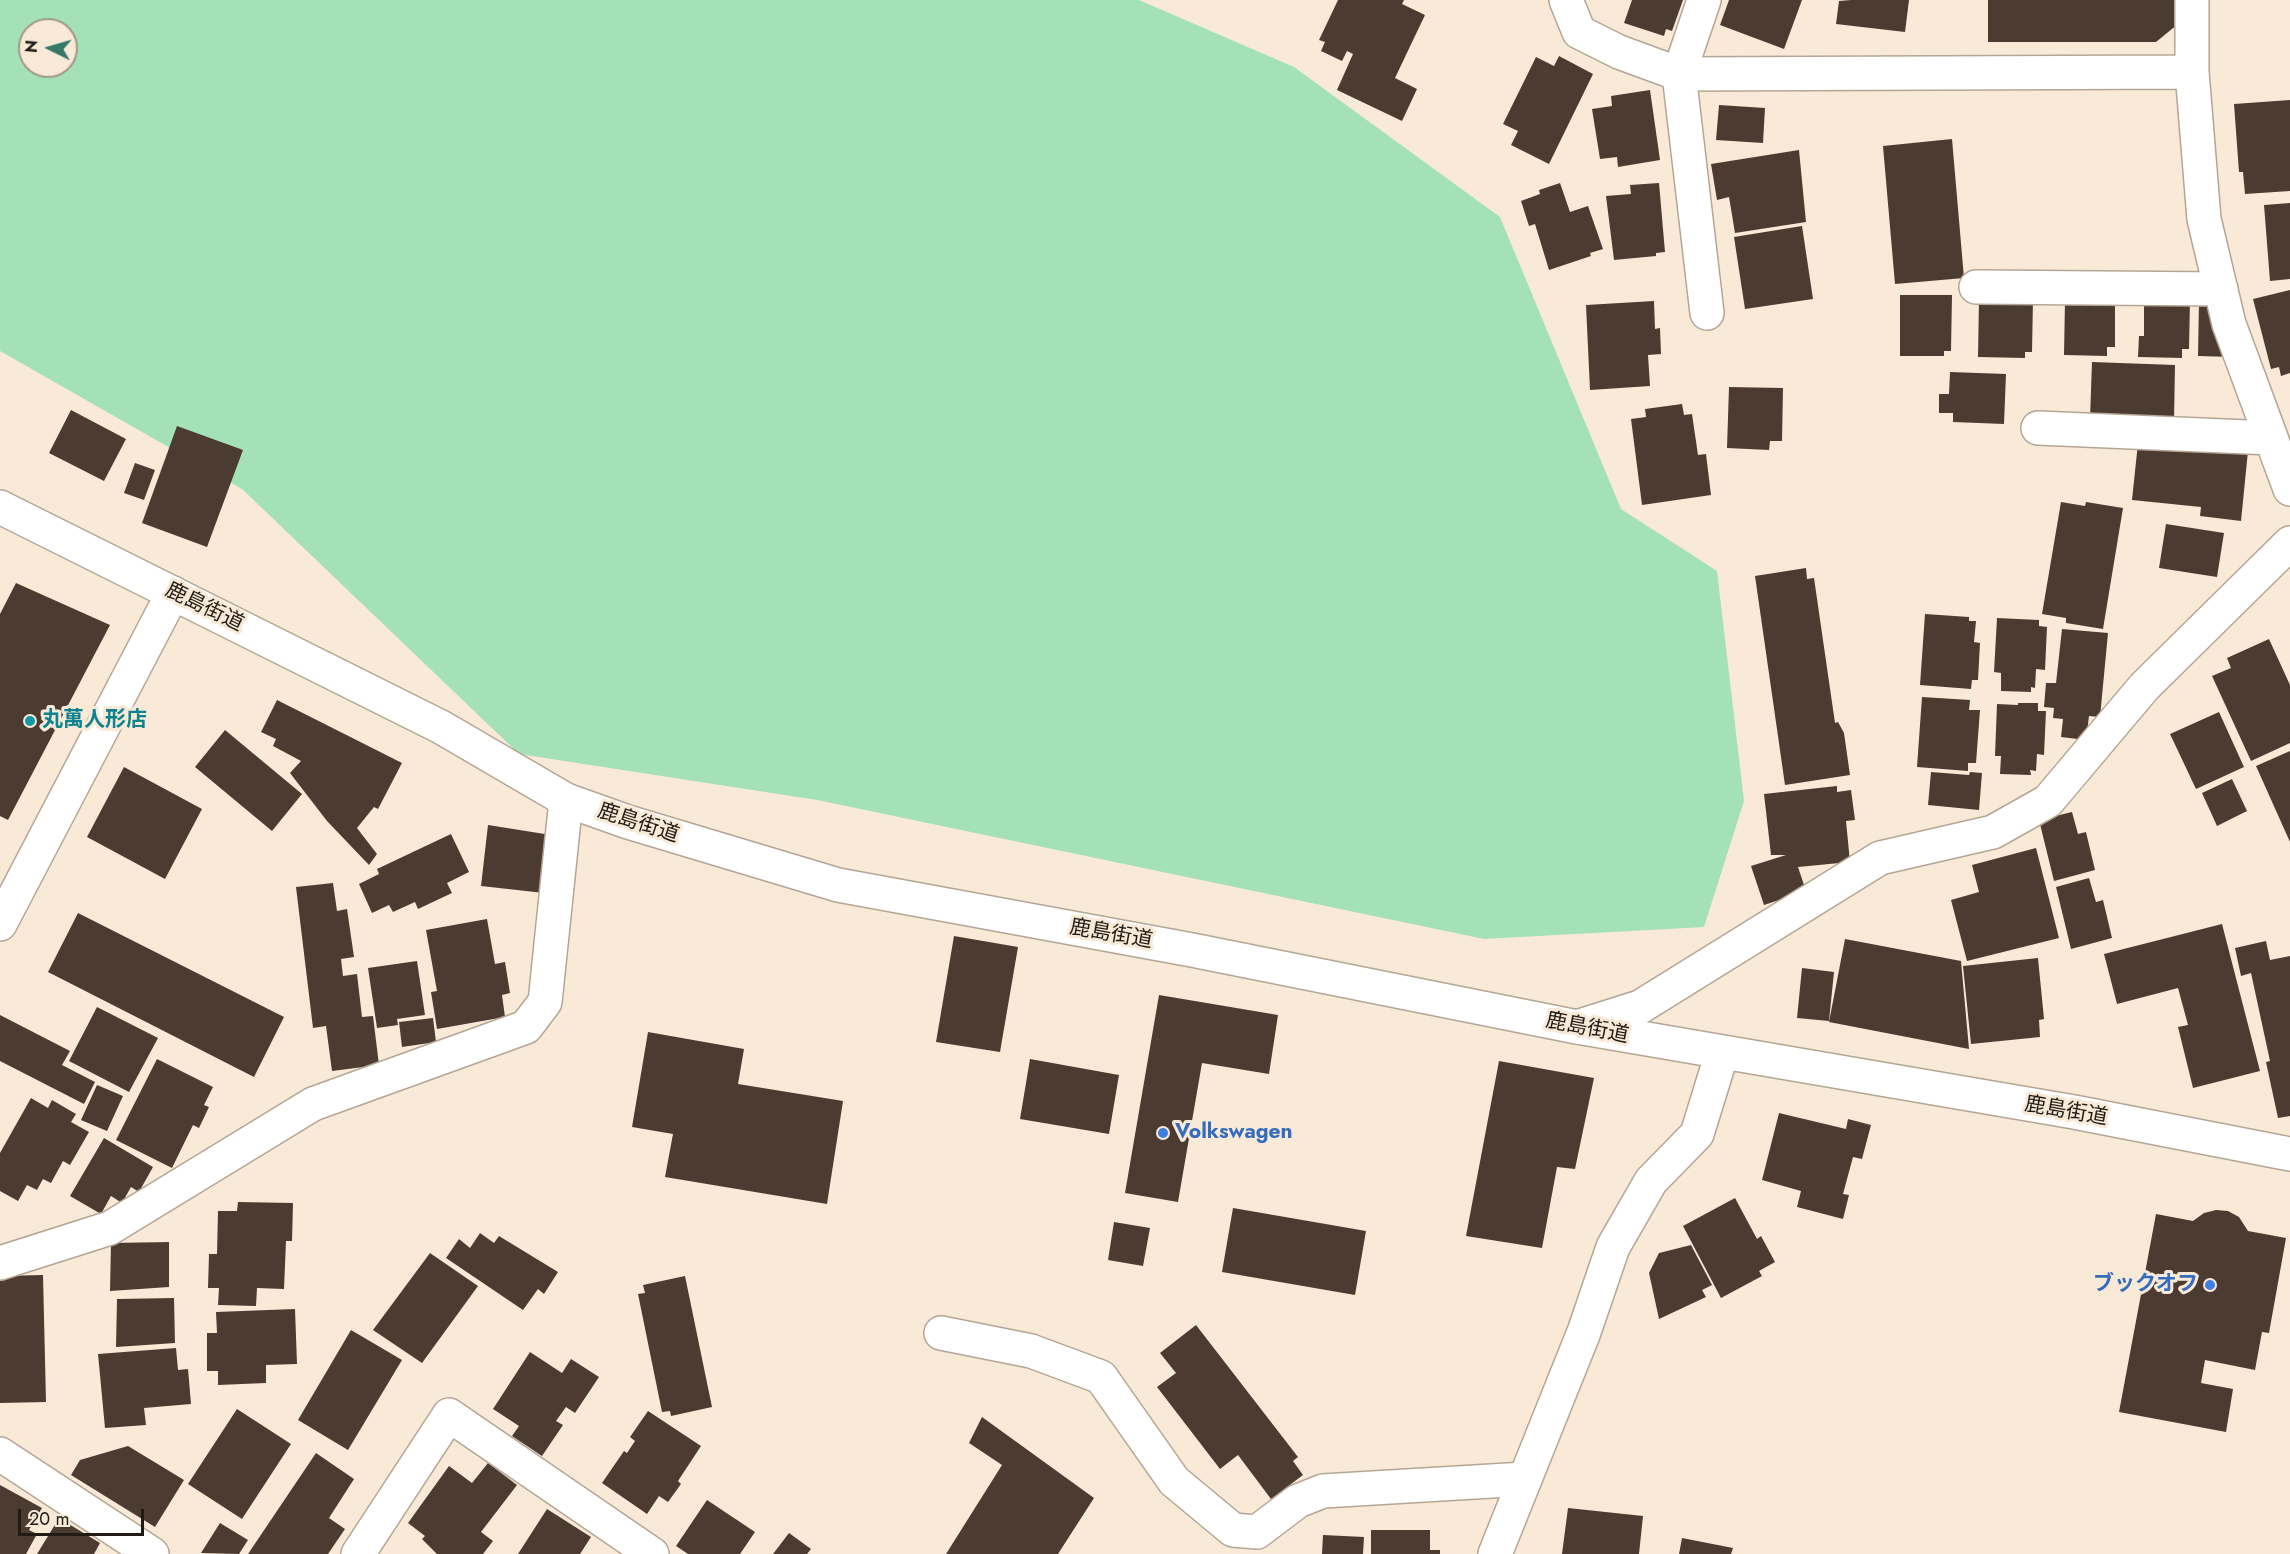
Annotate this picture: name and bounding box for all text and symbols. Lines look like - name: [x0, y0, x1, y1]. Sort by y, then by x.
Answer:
- north arrow: [18, 18, 78, 78]
- text: N: [20, 39, 44, 54]
- street label: 鹿島街道: [161, 578, 247, 638]
- place label: 丸萬人形店: [42, 708, 147, 734]
- marker: 丸萬人形店: [23, 714, 37, 728]
- street label: 鹿島街道: [594, 799, 682, 849]
- street label: 鹿島街道: [1067, 915, 1155, 955]
- street label: 鹿島街道: [1543, 1009, 1631, 1049]
- street label: 鹿島街道: [2022, 1092, 2110, 1132]
- place label: Volkswagen: [1175, 1120, 1293, 1146]
- marker: Volkswagen: [1156, 1126, 1170, 1140]
- place label: ブックオフ: [2093, 1272, 2198, 1298]
- marker: ブックオフ: [2203, 1278, 2217, 1292]
- scale bar: [21, 1497, 147, 1535]
- text: 20 m: [29, 1506, 69, 1532]

